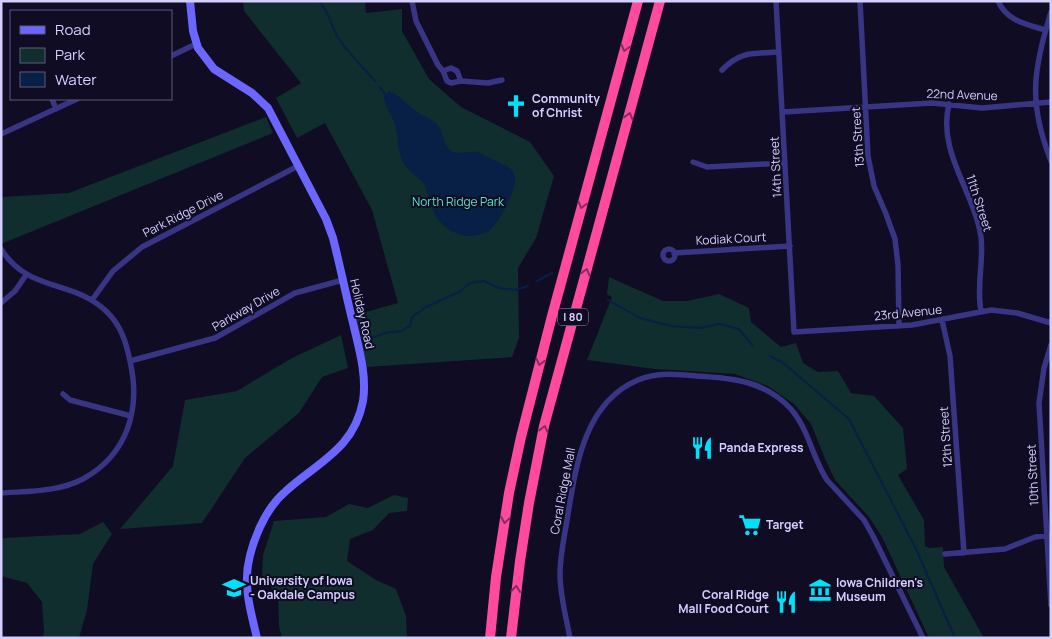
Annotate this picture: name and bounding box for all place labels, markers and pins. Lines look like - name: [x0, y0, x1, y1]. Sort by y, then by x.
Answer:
- place label: Community of Christ: [532, 90, 600, 121]
- church icon: Community of Christ: [503, 93, 529, 119]
- restaurant icon: Panda Express: [689, 435, 715, 461]
- place label: Panda Express: [719, 439, 804, 456]
- supermarket icon: Target: [737, 512, 763, 538]
- place label: Target: [766, 516, 804, 533]
- place label: University of Iowa - Oakdale Campus: [250, 572, 355, 603]
- place label: Iowa Children's Museum: [836, 574, 924, 605]
- school or university icon: University of Iowa - Oakdale Campus: [221, 575, 247, 601]
- museum icon: Iowa Children's Museum: [807, 577, 833, 603]
- place label: Coral Ridge Mall Food Court: [678, 586, 769, 617]
- restaurant icon: Coral Ridge Mall Food Court: [773, 589, 799, 615]

